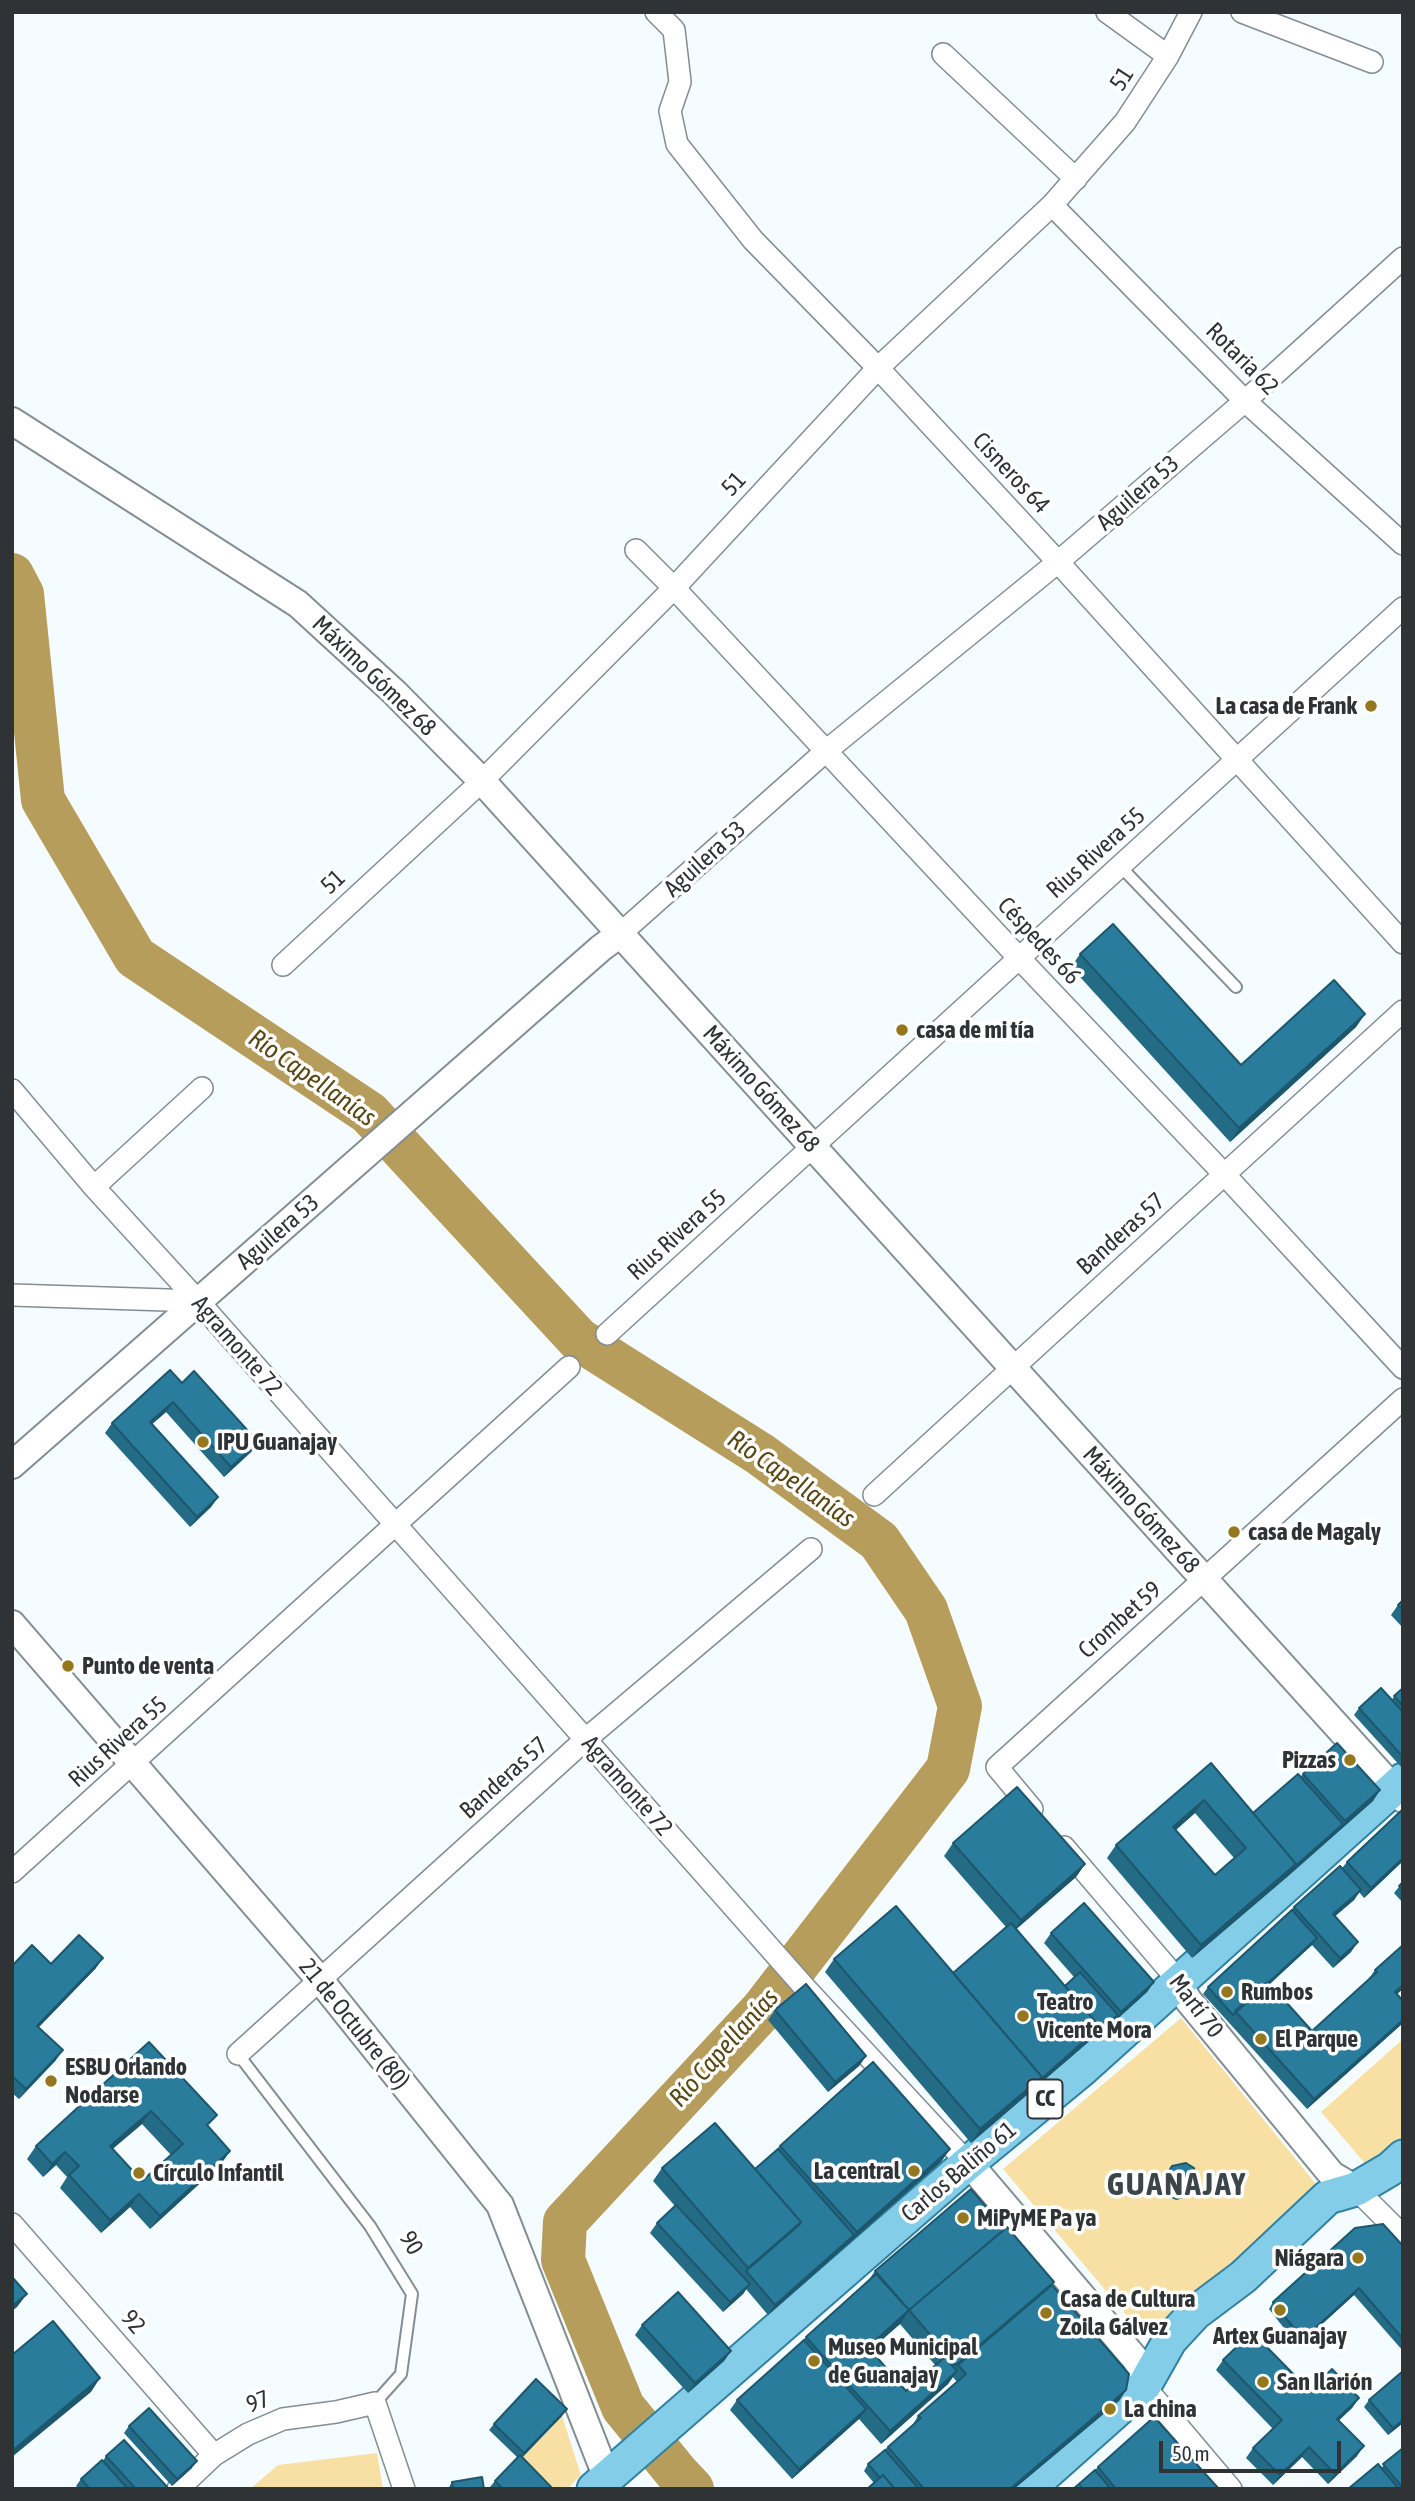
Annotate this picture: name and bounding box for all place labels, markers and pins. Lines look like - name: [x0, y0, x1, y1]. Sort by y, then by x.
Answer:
- place label: La casa de Frank: [1216, 692, 1357, 720]
- marker: La casa de Frank: [1363, 698, 1379, 714]
- place label: casa de mi tía: [916, 1016, 1034, 1044]
- marker: casa de mi tía: [894, 1022, 910, 1038]
- place label: IPU Guanajay: [217, 1428, 337, 1456]
- marker: IPU Guanajay: [195, 1434, 211, 1450]
- place label: casa de Magaly: [1248, 1518, 1381, 1546]
- marker: casa de Magaly: [1226, 1524, 1242, 1540]
- place label: Punto de venta: [82, 1652, 214, 1680]
- marker: Punto de venta: [60, 1658, 76, 1674]
- place label: Pizzas: [1282, 1746, 1336, 1774]
- marker: Pizzas: [1342, 1752, 1358, 1768]
- place label: Rumbos: [1241, 1978, 1313, 2006]
- marker: Rumbos: [1219, 1984, 1235, 2000]
- place label: Teatro Vicente Mora: [1037, 1988, 1152, 2044]
- marker: Teatro Vicente Mora: [1015, 2008, 1031, 2024]
- place label: El Parque: [1275, 2025, 1358, 2053]
- marker: El Parque: [1253, 2031, 1269, 2047]
- place label: ESBU Orlando Nodarse: [65, 2053, 187, 2109]
- marker: ESBU Orlando Nodarse: [43, 2073, 59, 2089]
- place label: La central: [814, 2157, 900, 2185]
- place label: Círculo Infantil: [153, 2159, 284, 2187]
- marker: La central: [906, 2163, 922, 2179]
- marker: Círculo Infantil: [131, 2165, 147, 2181]
- place label: MiPyME Pa ya: [977, 2204, 1096, 2232]
- marker: MiPyME Pa ya: [955, 2210, 971, 2226]
- place label: Niágara: [1274, 2244, 1344, 2272]
- marker: Niágara: [1350, 2250, 1366, 2266]
- place label: Casa de Cultura Zoila Gálvez: [1060, 2285, 1195, 2341]
- marker: Artex Guanajay: [1272, 2302, 1288, 2318]
- marker: Casa de Cultura Zoila Gálvez: [1038, 2305, 1054, 2321]
- place label: Artex Guanajay: [1213, 2322, 1347, 2350]
- place label: Museo Municipal de Guanajay: [828, 2333, 978, 2389]
- marker: Museo Municipal de Guanajay: [806, 2353, 822, 2369]
- place label: San Ilarión: [1277, 2368, 1372, 2396]
- marker: San Ilarión: [1255, 2374, 1271, 2390]
- place label: La china: [1124, 2395, 1197, 2423]
- marker: La china: [1102, 2401, 1118, 2417]

